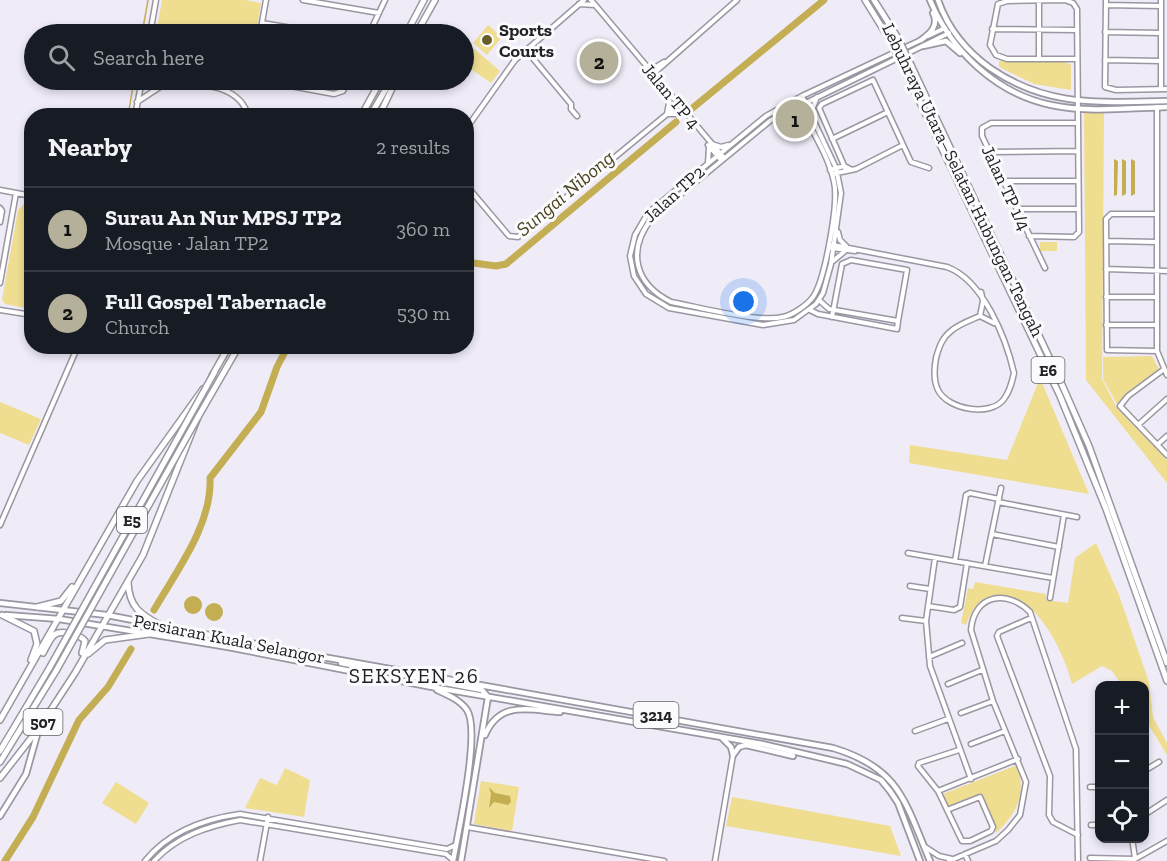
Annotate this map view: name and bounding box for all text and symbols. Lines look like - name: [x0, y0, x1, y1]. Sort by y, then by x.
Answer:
- place label: Sports Courts: [499, 19, 554, 62]
- street label: Lebuhraya Utara–Selatan Hubungan Tengah: [877, 20, 1049, 340]
- search box: [24, 24, 474, 90]
- marker: Sports Courts: [480, 33, 494, 47]
- pin: 2: [580, 38, 618, 84]
- icon: search: [45, 41, 78, 74]
- text: Search here: [93, 44, 204, 71]
- street label: Jalan TP 4: [637, 59, 705, 134]
- pin: 1: [776, 96, 814, 142]
- text: Nearby: [48, 131, 132, 163]
- text: 2 results: [376, 135, 450, 159]
- street label: Jalan TP 1/4: [977, 142, 1035, 234]
- water label: Sungai Nibong: [511, 145, 619, 241]
- street label: Jalan TP2: [639, 161, 709, 227]
- text: Surau An Nur MPSJ TP2: [105, 204, 342, 231]
- text: 1: [63, 217, 72, 241]
- text: 360 m: [396, 217, 450, 241]
- text: Mosque · Jalan TP2: [105, 231, 269, 255]
- your location: [729, 287, 758, 316]
- text: Full Gospel Tabernacle: [105, 288, 326, 315]
- text: 2: [62, 301, 73, 325]
- text: 530 m: [397, 301, 450, 325]
- text: Church: [105, 315, 169, 339]
- road number: E6: [1032, 357, 1064, 383]
- road number: E5: [117, 507, 147, 533]
- street label: Persiaran Kuala Selangor: [131, 610, 327, 668]
- district label: SEKSYEN 26: [349, 663, 479, 688]
- map controls: [1095, 681, 1149, 843]
- button: +: [1095, 681, 1149, 735]
- road number: 3214: [634, 702, 678, 728]
- road number: 507: [24, 709, 63, 735]
- button: −: [1095, 735, 1149, 789]
- button: locate: [1095, 789, 1149, 843]

